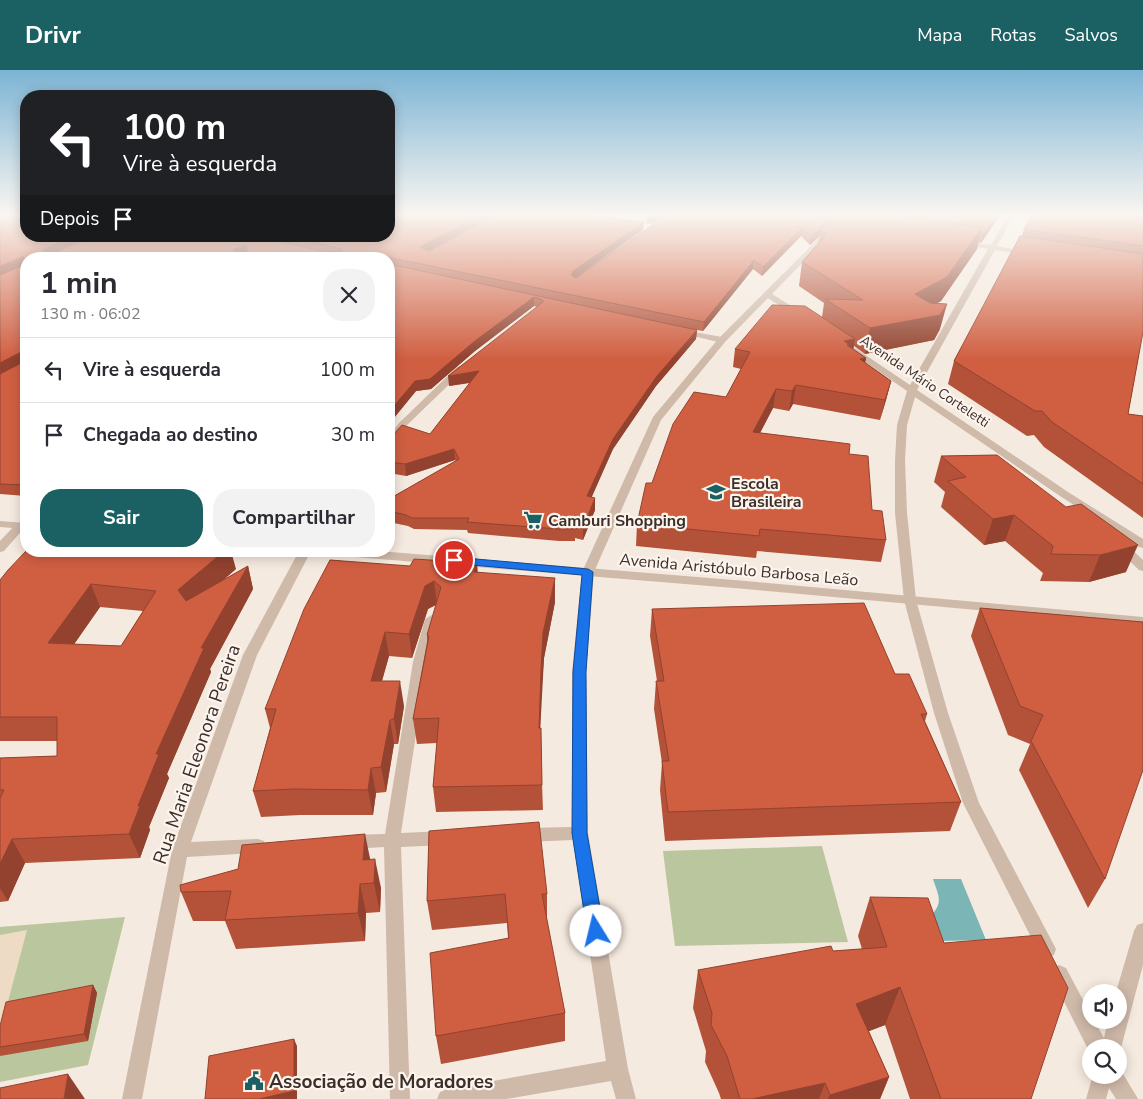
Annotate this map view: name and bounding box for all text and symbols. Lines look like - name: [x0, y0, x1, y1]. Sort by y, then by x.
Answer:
- text: Drivr: [25, 19, 81, 51]
- text: Mapa: [917, 23, 962, 47]
- text: Rotas: [990, 23, 1036, 47]
- text: Salvos: [1064, 23, 1118, 47]
- text: 100 m: [123, 104, 226, 151]
- icon: left: [40, 110, 105, 175]
- text: Vire à esquerda: [123, 149, 277, 179]
- icon: arrive: [109, 205, 137, 233]
- text: Depois: [40, 206, 99, 232]
- text: 1 min: [40, 263, 118, 304]
- button: close: [323, 269, 375, 321]
- text: 130 m · 06:02: [40, 303, 141, 325]
- street label: Avenida Mário Corteletti: [856, 331, 993, 432]
- icon: left: [40, 356, 68, 384]
- text: Vire à esquerda: [83, 357, 221, 383]
- text: 100 m: [320, 357, 375, 383]
- icon: arrive: [40, 421, 68, 449]
- text: Chegada ao destino: [83, 422, 258, 448]
- text: 30 m: [331, 422, 375, 448]
- place label: Escola Brasileira: [731, 473, 802, 513]
- school or university icon: Escola Brasileira: [705, 481, 727, 503]
- button: Sair: [40, 489, 203, 547]
- button: Compartilhar: [213, 489, 375, 547]
- supermarket icon: Camburi Shopping: [522, 509, 544, 531]
- place label: Camburi Shopping: [548, 510, 686, 532]
- pin: [433, 539, 475, 581]
- icon: arrive: [440, 546, 468, 574]
- street label: Avenida Aristóbulo Barbosa Leão: [619, 549, 859, 591]
- street label: Rua Maria Eleonora Pereira: [147, 641, 247, 868]
- position arrow: [569, 904, 621, 956]
- map controls: [1082, 984, 1127, 1084]
- button: sound: [1082, 984, 1127, 1029]
- button: search: [1082, 1039, 1127, 1084]
- place label: Associação de Moradores: [269, 1069, 493, 1095]
- public building icon: Associação de Moradores: [243, 1070, 265, 1092]

